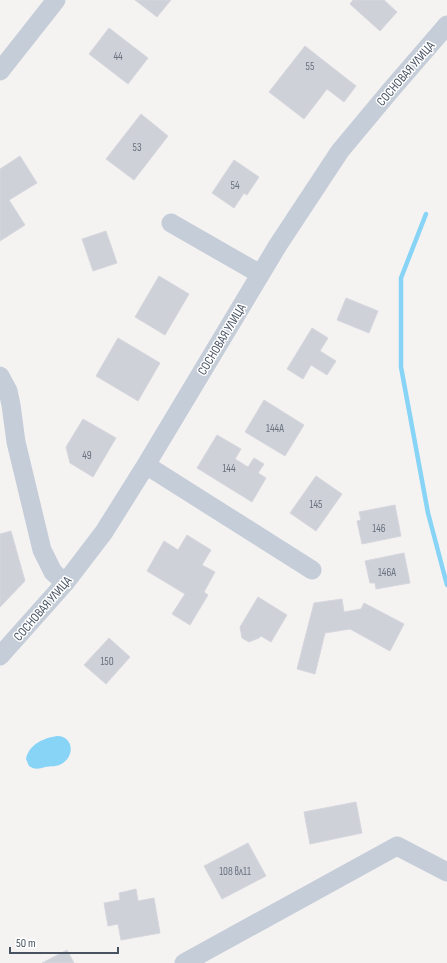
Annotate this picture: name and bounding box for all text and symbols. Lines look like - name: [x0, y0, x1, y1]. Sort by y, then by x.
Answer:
- street label: СОСНОВАЯ УЛИЦА: [373, 38, 438, 109]
- house number: 44: [113, 50, 123, 63]
- house number: 55: [306, 60, 314, 73]
- house number: 53: [132, 141, 142, 154]
- house number: 54: [230, 179, 240, 192]
- street label: СОСНОВАЯ УЛИЦА: [194, 301, 250, 378]
- house number: 144А: [266, 422, 284, 435]
- house number: 49: [82, 449, 92, 462]
- house number: 144: [222, 462, 236, 475]
- house number: 145: [310, 498, 322, 511]
- house number: 146: [372, 522, 386, 535]
- house number: 146А: [378, 566, 396, 579]
- street label: СОСНОВАЯ УЛИЦА: [10, 573, 75, 644]
- house number: 150: [100, 655, 114, 668]
- house number: 108 вл11: [219, 865, 251, 878]
- scale bar: [10, 929, 118, 955]
- text: 50 m: [16, 936, 36, 951]

